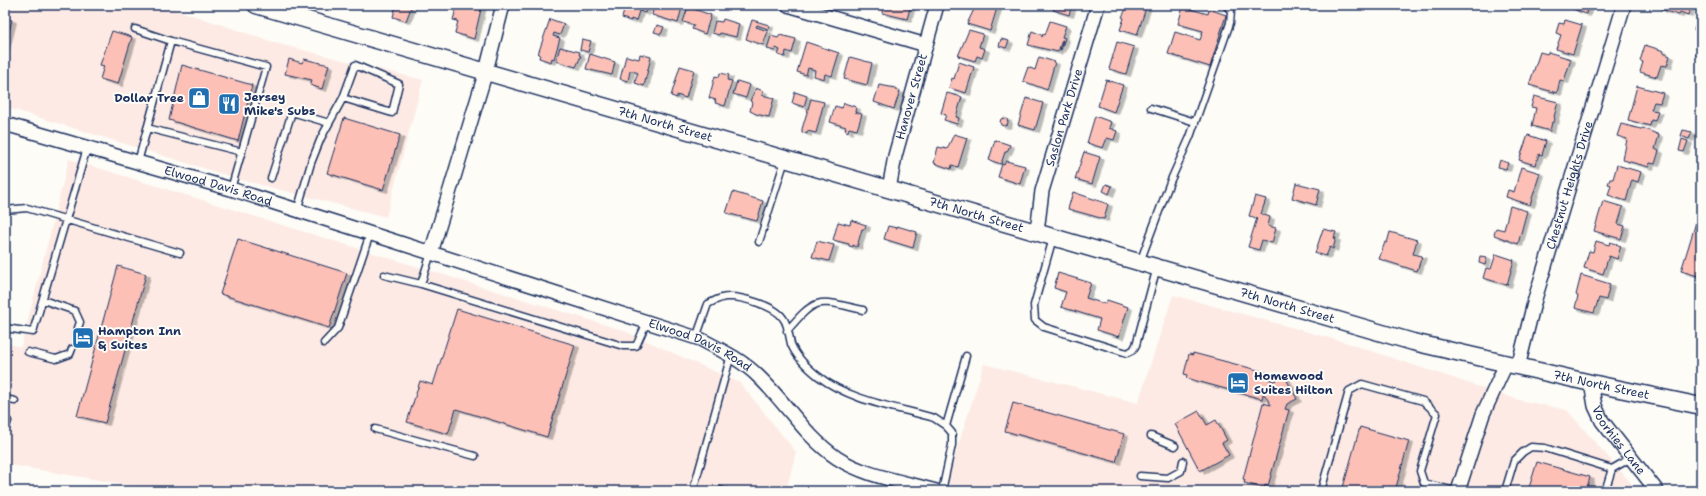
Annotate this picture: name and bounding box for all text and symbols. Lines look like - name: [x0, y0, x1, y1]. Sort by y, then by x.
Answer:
- street label: Hanover Street: [892, 52, 931, 142]
- street label: Saslon Park Drive: [1042, 67, 1086, 168]
- shop icon: Dollar Tree: [186, 85, 212, 111]
- place label: Jersey Mike's Subs: [244, 89, 315, 119]
- place label: Dollar Tree: [114, 90, 184, 106]
- restaurant icon: Jersey Mike's Subs: [216, 91, 242, 117]
- street label: 7th North Street: [616, 103, 714, 146]
- street label: Chestnut Heights Drive: [1542, 119, 1596, 251]
- street label: Elwood Davis Road: [162, 162, 275, 210]
- street label: 7th North Street: [927, 193, 1026, 236]
- street label: 7th North Street: [1238, 284, 1337, 327]
- street label: Elwood Davis Road: [647, 315, 755, 375]
- place label: Hampton Inn & Suites: [98, 323, 181, 353]
- hotel icon: Hampton Inn & Suites: [70, 325, 96, 351]
- street label: 7th North Street: [1551, 366, 1651, 403]
- place label: Homewood Suites Hilton: [1254, 368, 1333, 398]
- hotel icon: Homewood Suites Hilton: [1225, 370, 1251, 396]
- street label: Voorhies Lane: [1588, 403, 1649, 478]

